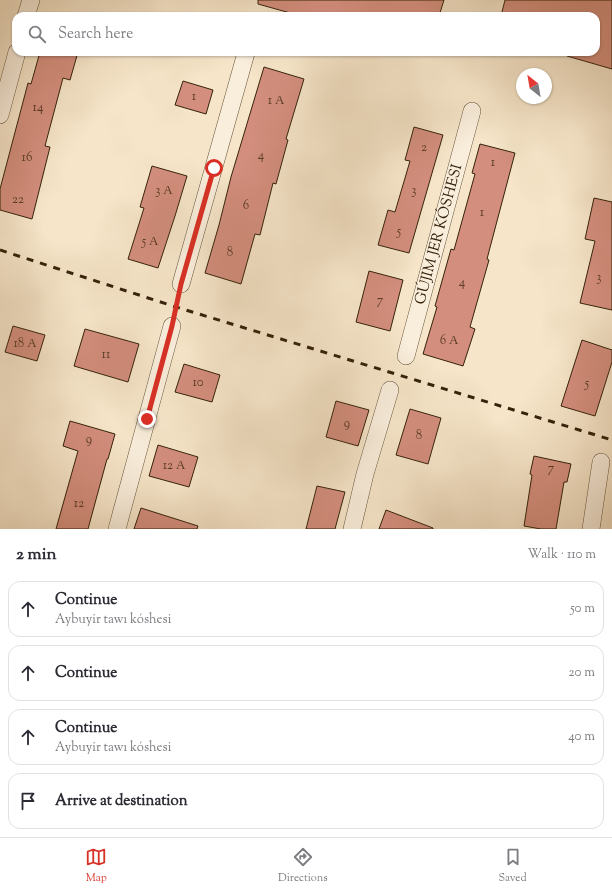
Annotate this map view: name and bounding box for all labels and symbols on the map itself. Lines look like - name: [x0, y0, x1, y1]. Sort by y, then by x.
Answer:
- north arrow: [516, 68, 552, 104]
- house number: 1: [192, 88, 197, 106]
- house number: 1 А: [268, 92, 285, 110]
- house number: 14: [33, 99, 44, 117]
- house number: 2: [421, 139, 427, 157]
- house number: 4: [258, 147, 265, 165]
- house number: 16: [22, 149, 32, 167]
- house number: 1: [491, 154, 496, 172]
- route start: [205, 159, 223, 177]
- street label: GÚJIM JER KÓSHESI: [410, 162, 468, 307]
- house number: 3 А: [155, 182, 173, 200]
- house number: 3: [411, 182, 417, 200]
- house number: 22: [12, 191, 24, 209]
- house number: 6: [243, 197, 249, 215]
- house number: 1: [480, 204, 485, 222]
- house number: 5: [396, 223, 402, 241]
- house number: 5 А: [141, 233, 159, 251]
- house number: 8: [227, 244, 233, 262]
- house number: 3: [596, 269, 602, 287]
- house number: 4: [459, 274, 466, 292]
- house number: 7: [377, 292, 384, 310]
- house number: 6 А: [440, 332, 459, 350]
- house number: 18 А: [13, 335, 37, 353]
- house number: 11: [102, 346, 111, 364]
- house number: 10: [192, 374, 204, 392]
- house number: 5: [584, 375, 590, 393]
- route end: [138, 410, 156, 428]
- house number: 9: [344, 415, 350, 433]
- house number: 8: [416, 427, 422, 445]
- house number: 9: [86, 431, 92, 449]
- house number: 12 А: [163, 457, 186, 475]
- house number: 7: [548, 460, 555, 478]
- house number: 12: [74, 495, 84, 513]

